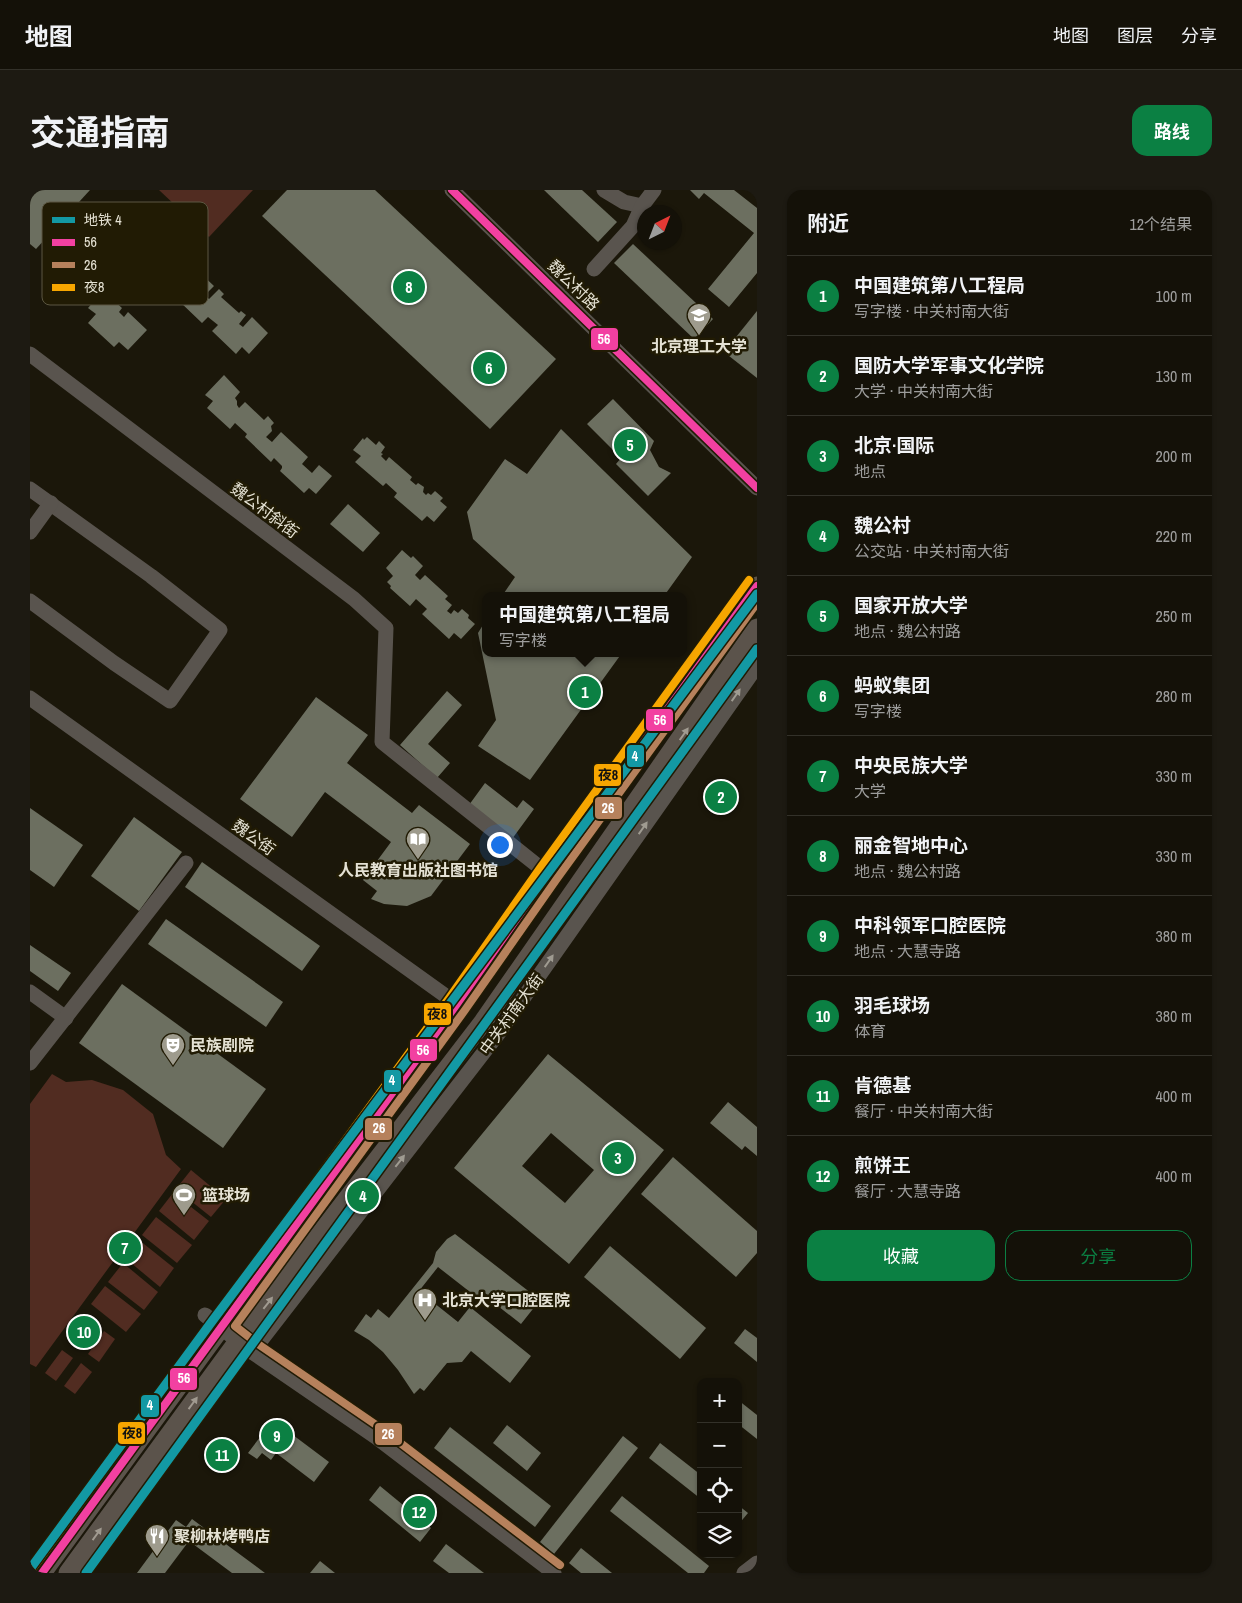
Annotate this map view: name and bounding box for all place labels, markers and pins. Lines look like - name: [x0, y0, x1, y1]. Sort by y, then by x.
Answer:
- pin: 8: [393, 268, 425, 306]
- school or university icon: 北京理工大学: [686, 302, 712, 336]
- place label: 北京理工大学: [651, 335, 747, 357]
- pin: 6: [473, 349, 505, 387]
- pin: 5: [614, 426, 646, 464]
- pin: 1: [569, 673, 601, 711]
- pin: 2: [705, 778, 737, 816]
- library icon: 人民教育出版社图书馆: [405, 826, 431, 860]
- place label: 人民教育出版社图书馆: [338, 859, 498, 881]
- theatre icon: 民族剧院: [160, 1032, 186, 1066]
- place label: 民族剧院: [190, 1034, 254, 1056]
- pin: 3: [602, 1139, 634, 1177]
- pin: 4: [347, 1177, 379, 1215]
- sports icon: 篮球场: [171, 1182, 197, 1216]
- place label: 篮球场: [202, 1184, 250, 1206]
- pin: 7: [109, 1229, 141, 1267]
- hospital icon: 北京大学口腔医院: [412, 1287, 438, 1321]
- place label: 北京大学口腔医院: [442, 1289, 570, 1311]
- pin: 10: [68, 1313, 100, 1351]
- pin: 9: [261, 1417, 293, 1455]
- pin: 11: [206, 1436, 238, 1474]
- pin: 12: [403, 1493, 435, 1531]
- restaurant icon: 聚柳林烤鸭店: [144, 1523, 170, 1557]
- place label: 聚柳林烤鸭店: [174, 1525, 270, 1547]

